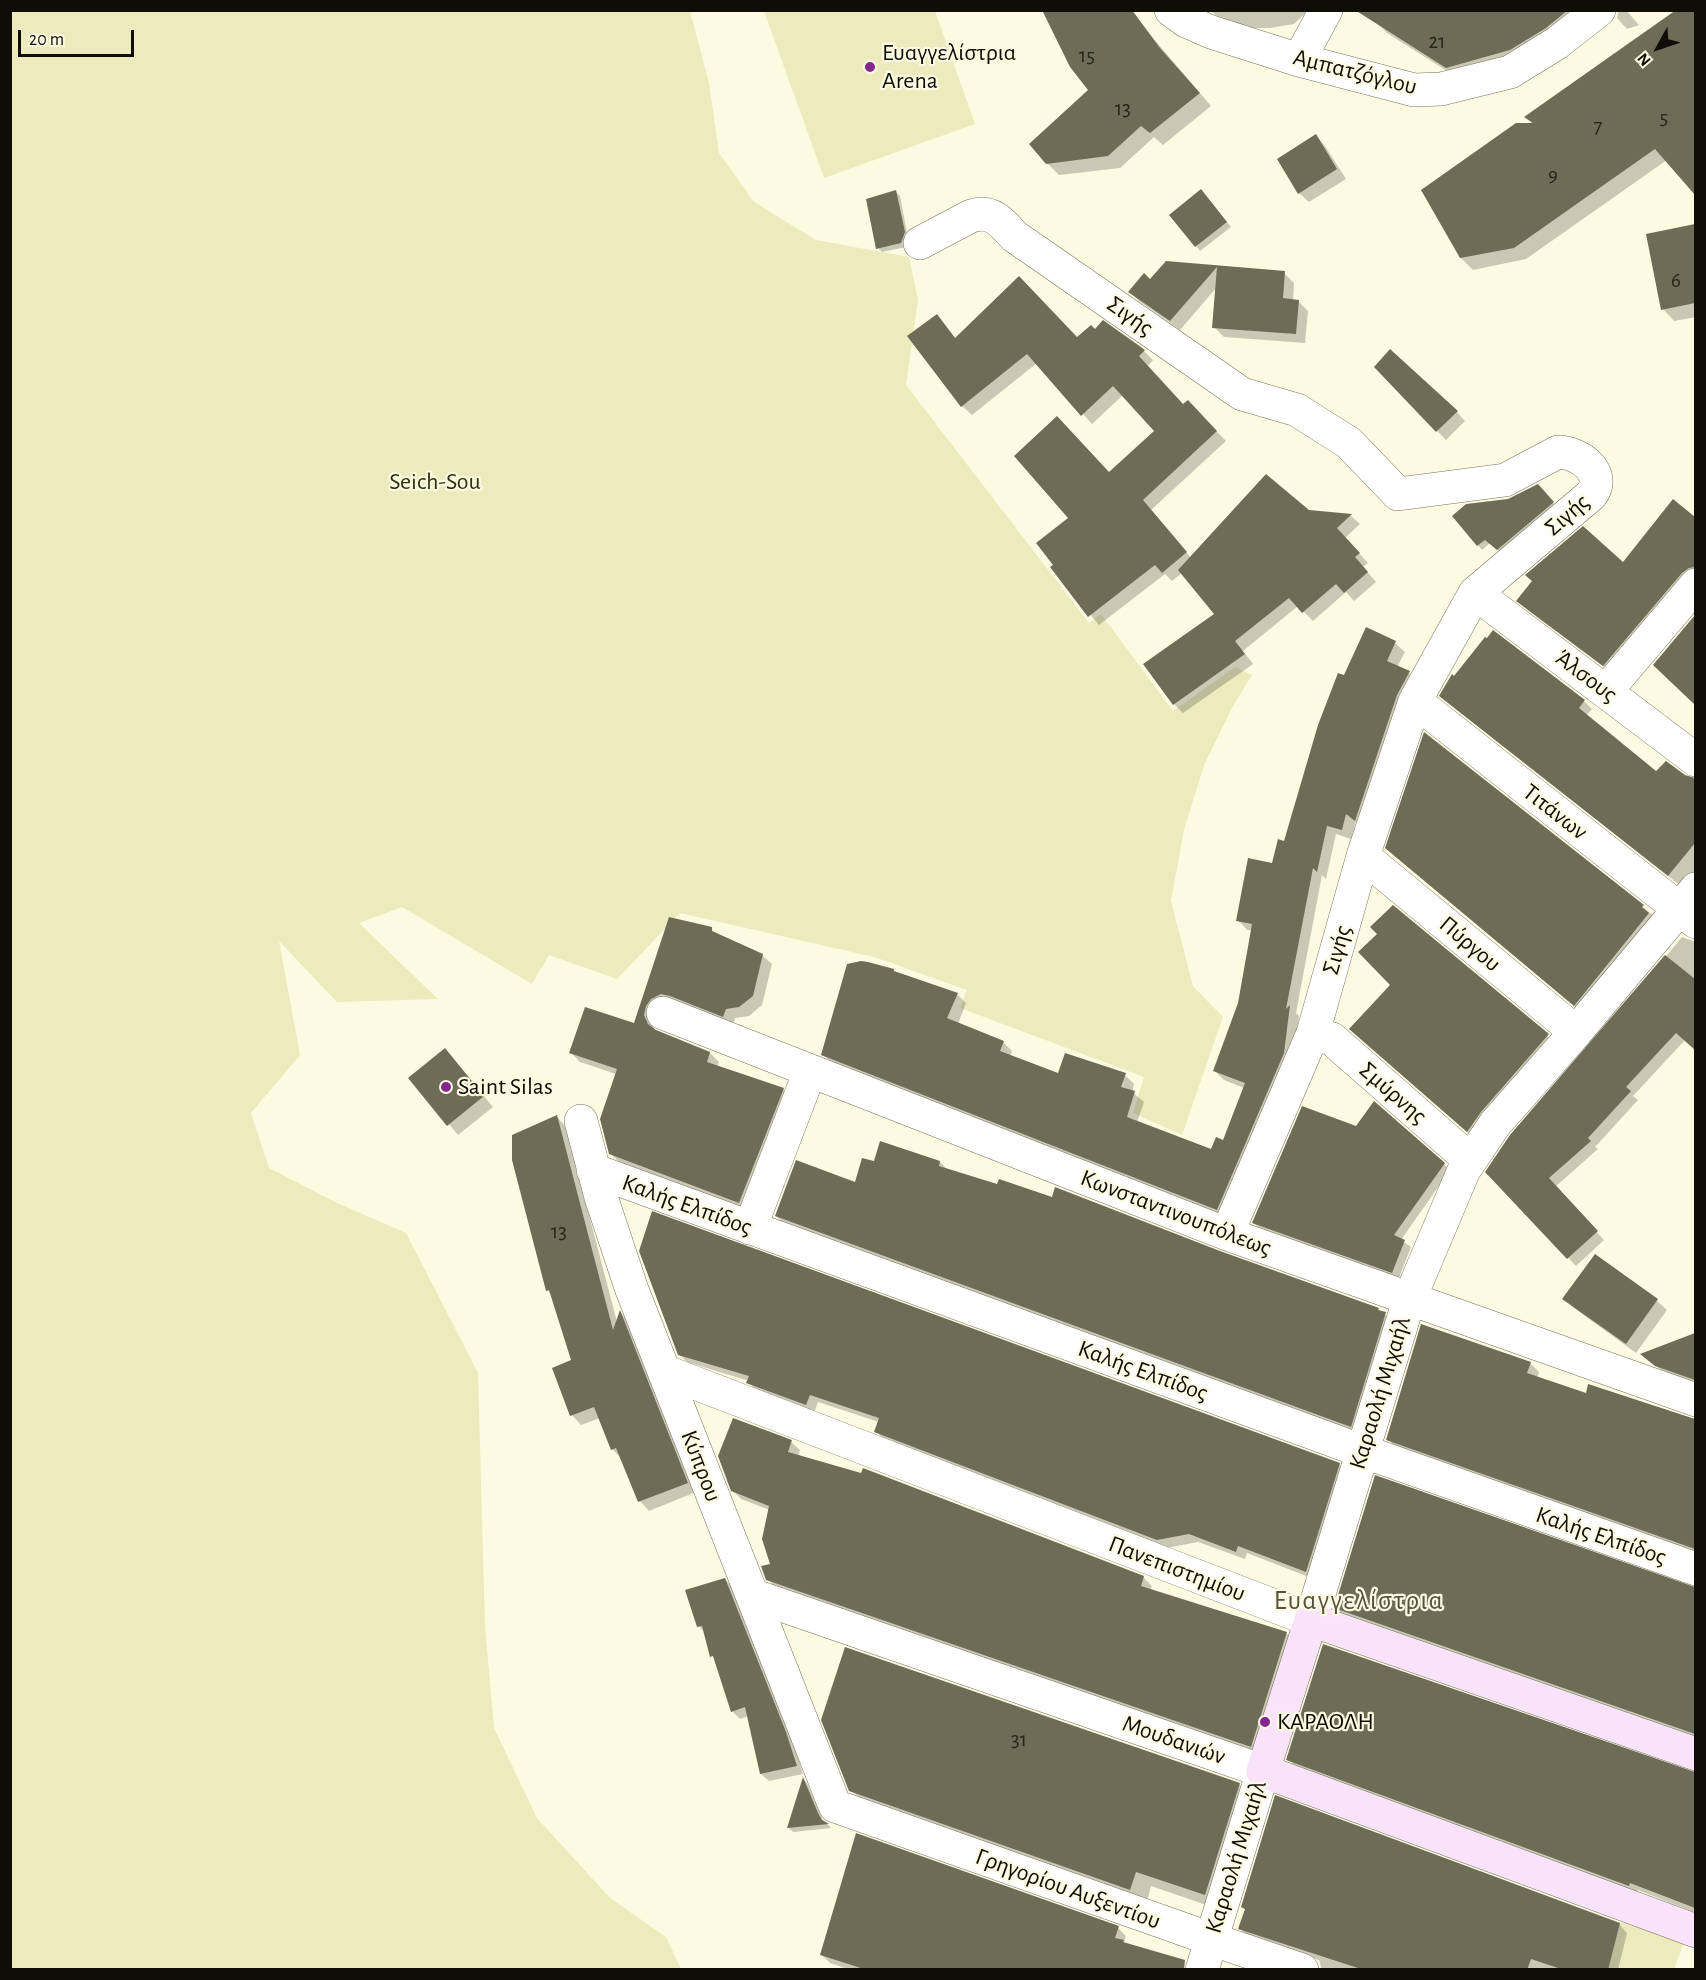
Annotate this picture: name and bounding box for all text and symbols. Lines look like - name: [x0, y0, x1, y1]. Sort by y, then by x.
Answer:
- scale bar: [21, 18, 136, 56]
- north arrow: [1628, 18, 1688, 78]
- house number: 21: [1429, 29, 1445, 55]
- text: 20 m: [29, 31, 64, 49]
- place label: Ευαγγελίστρια Arena: [882, 39, 1016, 95]
- house number: 15: [1079, 43, 1095, 69]
- street label: Αμπατζόγλου: [1290, 43, 1420, 101]
- text: N: [1635, 50, 1654, 69]
- marker: Ευαγγελίστρια Arena: [863, 60, 877, 74]
- house number: 13: [1115, 96, 1131, 122]
- house number: 5: [1660, 105, 1668, 131]
- house number: 7: [1594, 114, 1602, 140]
- house number: 9: [1548, 162, 1558, 188]
- house number: 6: [1671, 268, 1681, 294]
- street label: Σιγής: [1101, 290, 1159, 342]
- park label: Seich-Sou: [389, 468, 481, 496]
- street label: Σιγής: [1539, 488, 1595, 542]
- street label: Άλσους: [1549, 643, 1623, 709]
- street label: Τιτάνων: [1517, 778, 1593, 846]
- street label: Πύργου: [1433, 910, 1507, 978]
- street label: Σιγής: [1316, 922, 1358, 978]
- street label: Σμύρνης: [1353, 1056, 1433, 1130]
- place label: Saint Silas: [458, 1073, 553, 1101]
- marker: Saint Silas: [439, 1080, 453, 1094]
- street label: Κωνσταντινουπόλεως: [1076, 1163, 1276, 1263]
- street label: Καλής Ελπίδος: [618, 1168, 756, 1242]
- house number: 13: [551, 1219, 567, 1245]
- street label: Καραολή Μιχαήλ: [1343, 1313, 1417, 1473]
- street label: Καλής Ελπίδος: [1074, 1334, 1212, 1408]
- street label: Κύπρου: [674, 1426, 728, 1506]
- street label: Καλής Ελπίδος: [1532, 1500, 1670, 1572]
- street label: Πανεπιστημίου: [1104, 1530, 1250, 1608]
- district label: Ευαγγελίστρια: [1274, 1585, 1444, 1617]
- place label: ΚΑΡΑΟΛΗ: [1277, 1708, 1374, 1736]
- street label: Μουδανιών: [1119, 1709, 1229, 1771]
- marker: ΚΑΡΑΟΛΗ: [1258, 1715, 1272, 1729]
- house number: 31: [1011, 1727, 1027, 1753]
- street label: Καραολή Μιχαήλ: [1199, 1777, 1273, 1937]
- street label: Γρηγορίου Αυξεντίου: [972, 1842, 1164, 1936]

